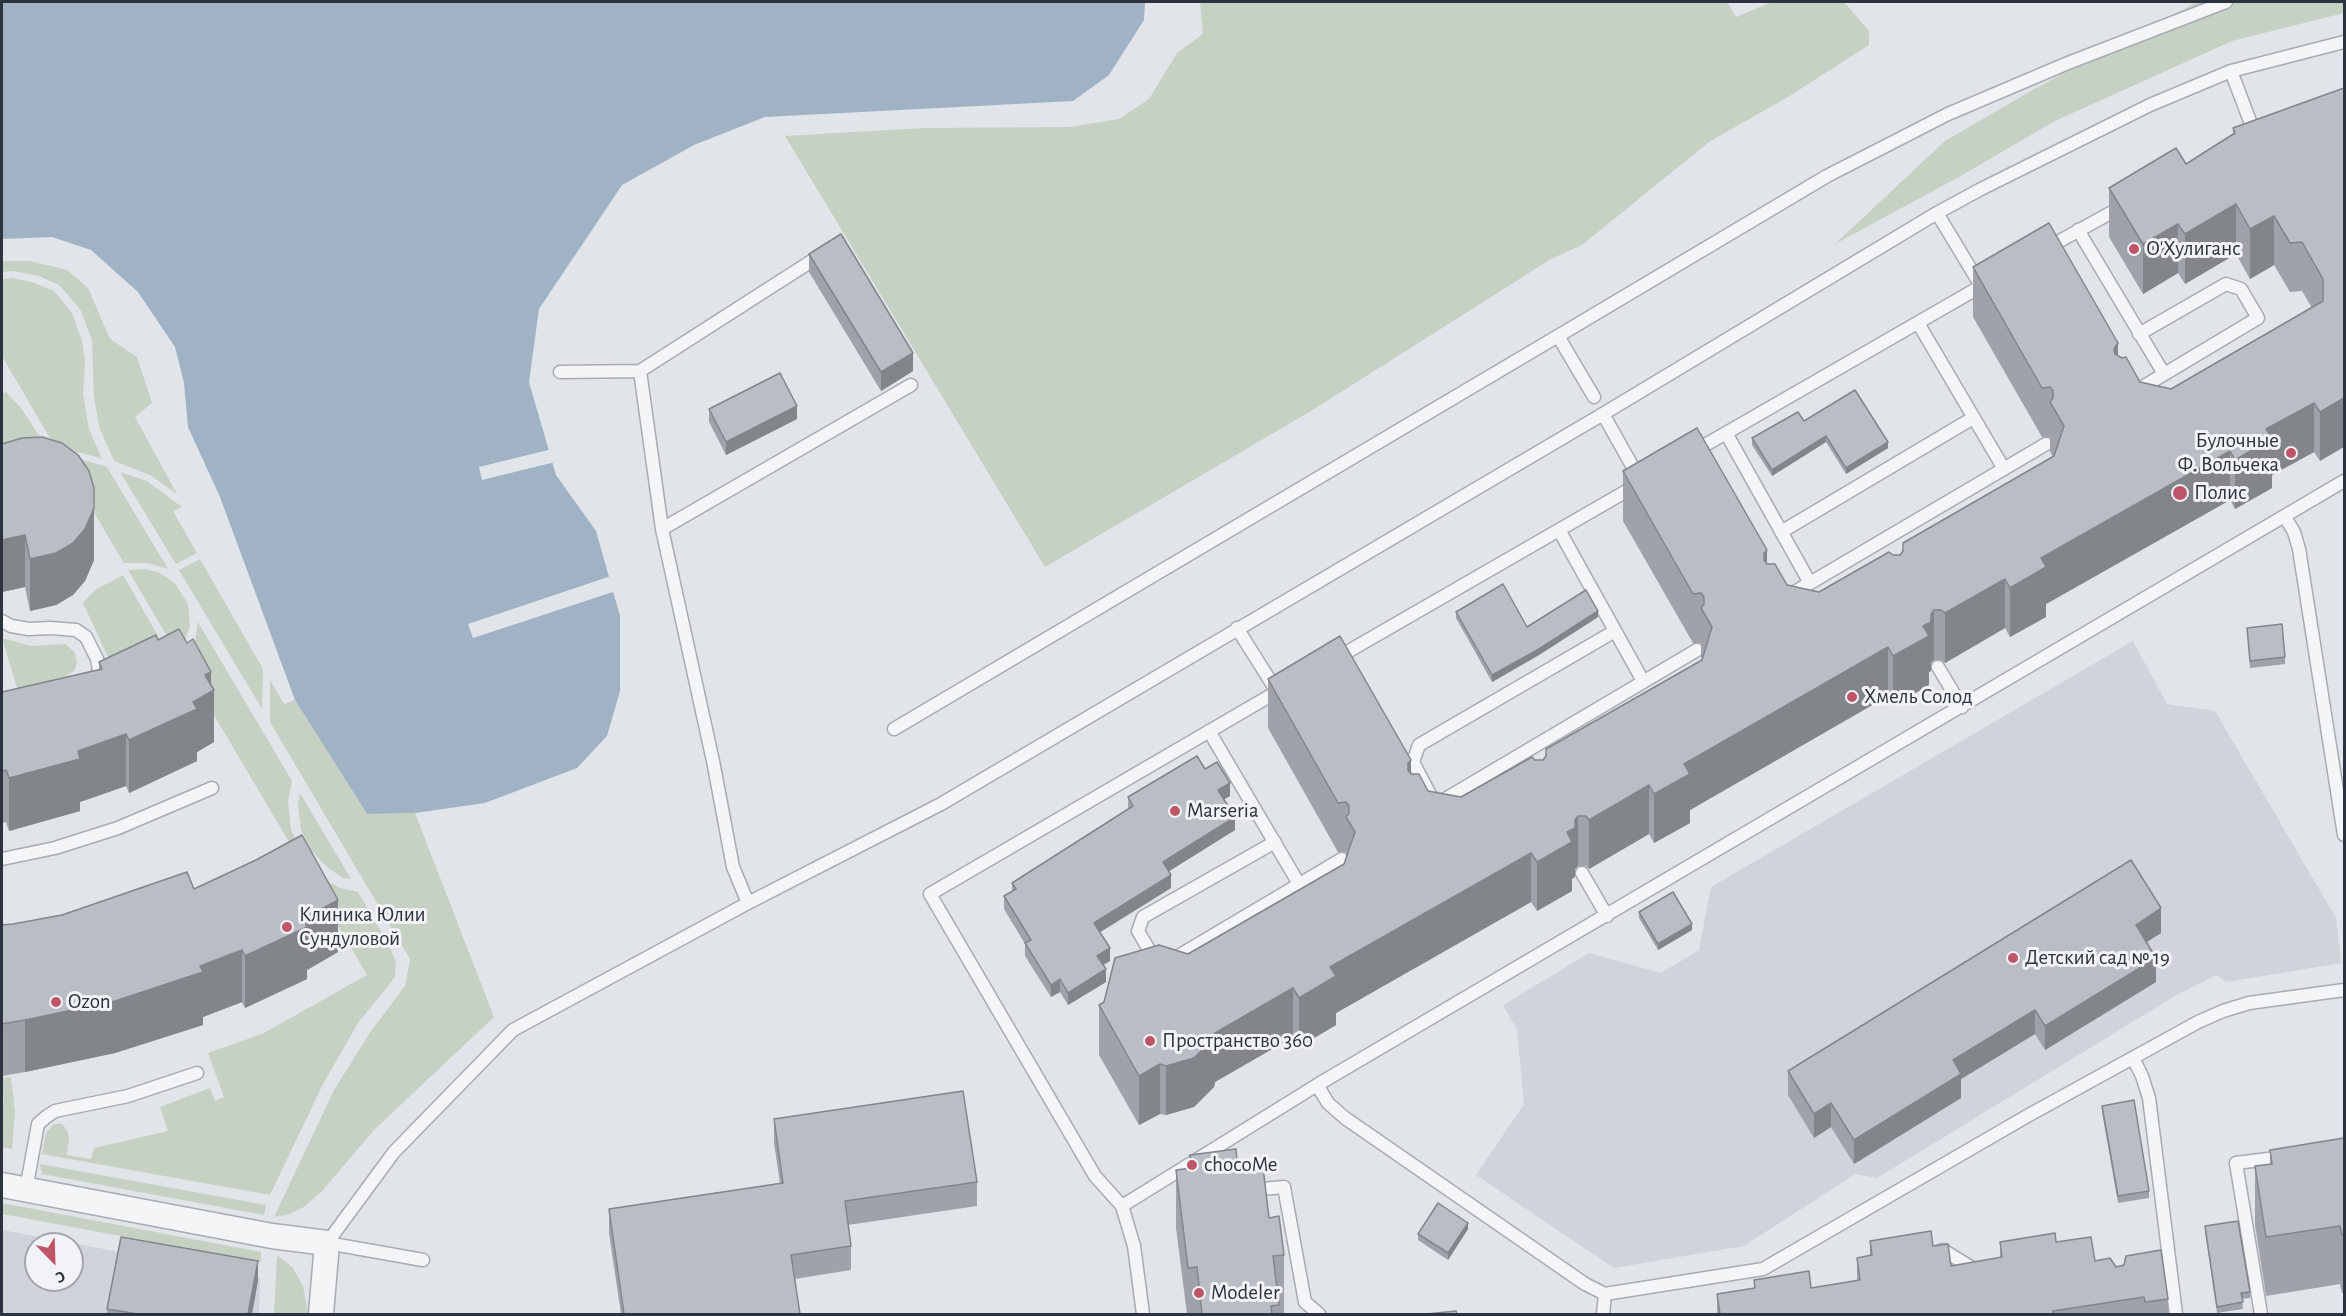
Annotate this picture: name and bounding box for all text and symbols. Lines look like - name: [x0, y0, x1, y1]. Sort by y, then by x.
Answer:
- place label: О'Хулиганс: [2146, 236, 2241, 262]
- marker: О'Хулиганс: [2127, 242, 2141, 256]
- place label: Булочные Ф. Вольчека: [2177, 428, 2279, 478]
- marker: Булочные Ф. Вольчека: [2284, 446, 2298, 460]
- place label: Полис: [2194, 480, 2247, 506]
- marker: Полис: [2171, 484, 2189, 502]
- place label: Хмель Солод: [1864, 684, 1973, 710]
- marker: Хмель Солод: [1845, 690, 1859, 704]
- place label: Marseria: [1187, 798, 1259, 824]
- marker: Marseria: [1168, 804, 1182, 818]
- place label: Клиника Юлии Сундуловой: [299, 902, 426, 952]
- marker: Клиника Юлии Сундуловой: [280, 920, 294, 934]
- place label: Детский сад № 19: [2025, 945, 2170, 971]
- marker: Детский сад № 19: [2006, 951, 2020, 965]
- place label: Ozon: [68, 989, 111, 1015]
- marker: Ozon: [49, 995, 63, 1009]
- place label: Пространство 360: [1162, 1028, 1313, 1054]
- marker: Пространство 360: [1143, 1034, 1157, 1048]
- place label: chocoMe: [1204, 1152, 1278, 1178]
- marker: chocoMe: [1185, 1158, 1199, 1172]
- north arrow: [24, 1232, 84, 1292]
- text: С: [53, 1268, 67, 1286]
- place label: Modeler: [1211, 1280, 1280, 1306]
- marker: Modeler: [1192, 1286, 1206, 1300]

